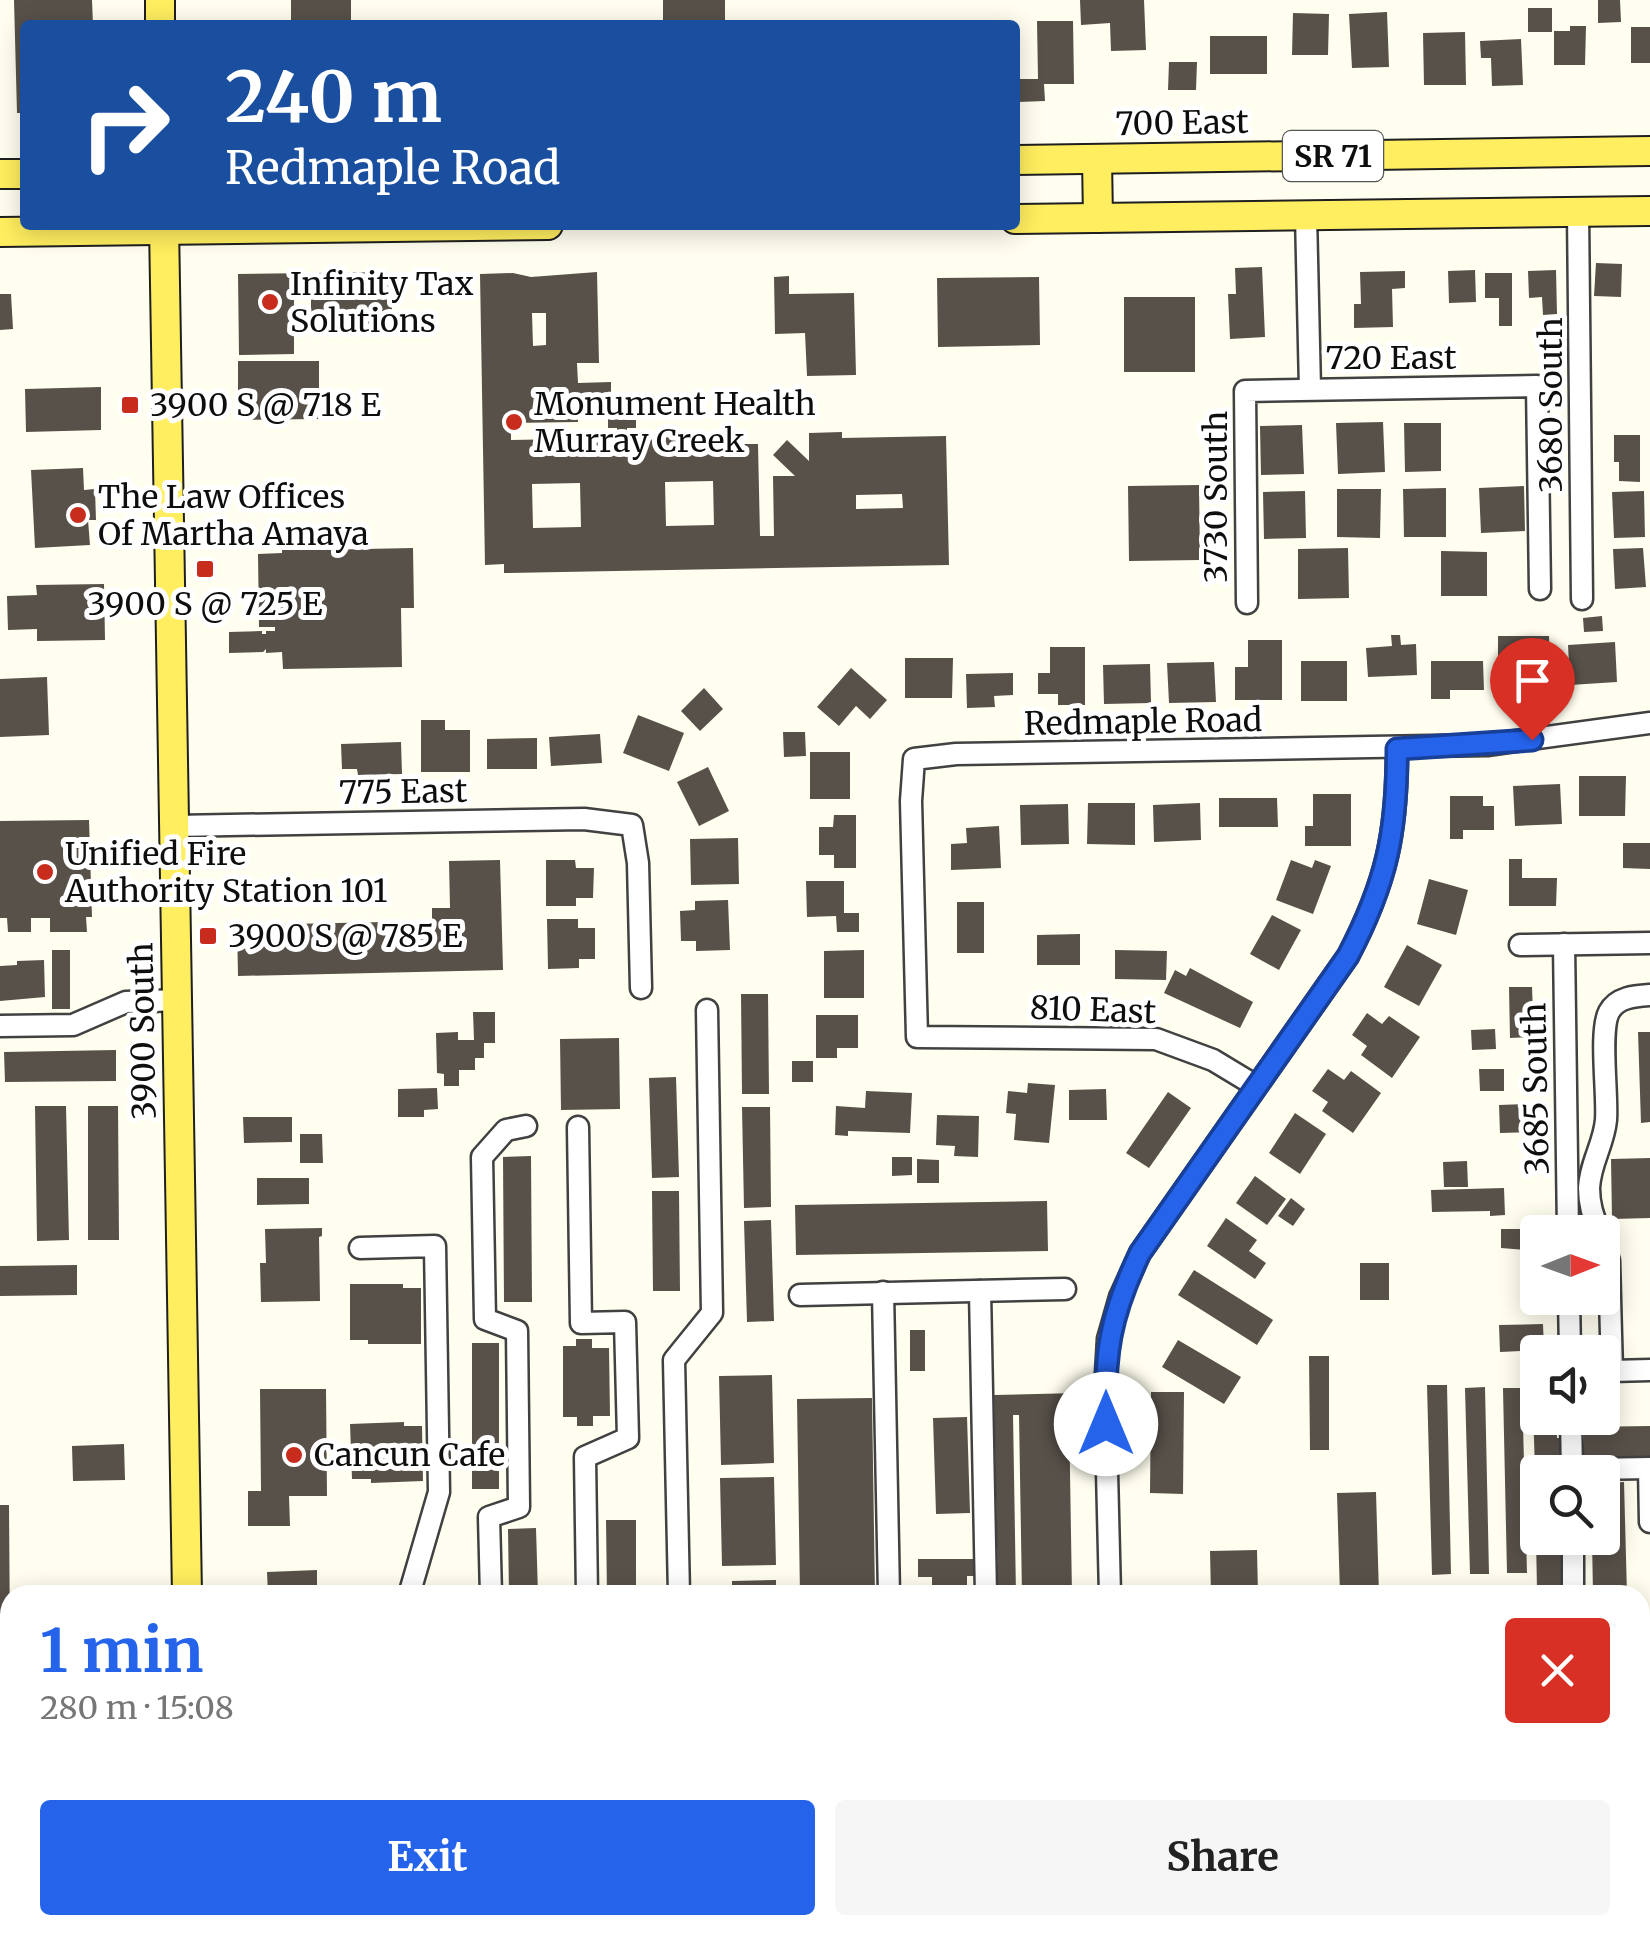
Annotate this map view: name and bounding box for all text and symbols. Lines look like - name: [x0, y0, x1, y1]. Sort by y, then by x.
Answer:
- text: 240 m: [225, 53, 442, 141]
- icon: right: [60, 60, 190, 190]
- street label: 700 East: [1115, 102, 1250, 144]
- road number: SR 71: [1283, 131, 1383, 181]
- text: Redmaple Road: [225, 140, 560, 196]
- place label: Infinity Tax Solutions: [290, 264, 473, 341]
- marker: Infinity Tax Solutions: [259, 291, 281, 313]
- street label: 3680 South: [1531, 317, 1571, 493]
- street label: 720 East: [1325, 338, 1457, 378]
- place label: Monument Health Murray Creek: [534, 384, 816, 461]
- place label: 3900 S @ 718 E: [150, 385, 381, 425]
- marker: 3900 S @ 718 E: [119, 394, 141, 416]
- marker: Monument Health Murray Creek: [503, 411, 525, 433]
- street label: 3730 South: [1196, 411, 1236, 583]
- place label: The Law Offices Of Martha Amaya: [98, 477, 369, 554]
- marker: The Law Offices Of Martha Amaya: [67, 504, 89, 526]
- marker: 3900 S @ 725 E: [194, 558, 216, 580]
- place label: 3900 S @ 725 E: [88, 584, 323, 624]
- pin: [1490, 638, 1575, 741]
- icon: arrive: [1505, 653, 1560, 708]
- street label: Redmaple Road: [1023, 700, 1263, 744]
- street label: 775 East: [338, 771, 468, 813]
- place label: Unified Fire Authority Station 101: [64, 834, 387, 911]
- marker: Unified Fire Authority Station 101: [34, 861, 56, 883]
- place label: 3900 S @ 785 E: [228, 916, 463, 956]
- marker: 3900 S @ 785 E: [197, 925, 219, 947]
- street label: 3900 South: [121, 942, 165, 1120]
- street label: 810 East: [1029, 988, 1157, 1032]
- street label: 3685 South: [1514, 1002, 1558, 1176]
- north arrow: [1520, 1215, 1620, 1315]
- map controls: [1520, 1215, 1620, 1555]
- button: sound: [1520, 1335, 1620, 1435]
- position arrow: [1054, 1372, 1158, 1476]
- place label: Cancun Cafe: [314, 1435, 505, 1475]
- marker: Cancun Cafe: [283, 1444, 305, 1466]
- button: search: [1520, 1455, 1620, 1555]
- text: 1 min: [40, 1613, 203, 1688]
- button: close: [1505, 1618, 1610, 1723]
- text: 280 m · 15:08: [40, 1688, 234, 1728]
- button: Exit: [40, 1800, 815, 1915]
- button: Share: [835, 1800, 1610, 1915]

